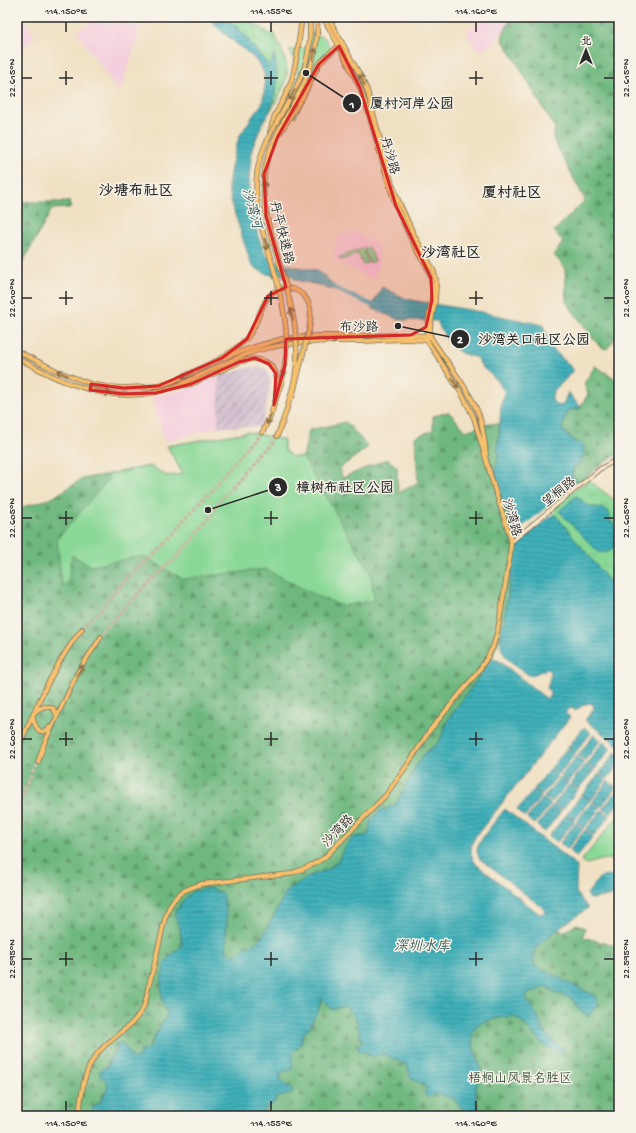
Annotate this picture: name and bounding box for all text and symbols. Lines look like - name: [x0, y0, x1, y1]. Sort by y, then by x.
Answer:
- text: 114.150°E: [44, 6, 88, 18]
- text: 114.155°E: [249, 6, 292, 18]
- text: 114.160°E: [454, 6, 498, 18]
- north arrow: [566, 30, 606, 70]
- text: 北: [581, 36, 592, 48]
- one-way arrow: [311, 48, 319, 61]
- text: 22.615°N: [7, 58, 19, 97]
- text: 22.615°N: [621, 58, 633, 97]
- one-way arrow: [358, 74, 365, 86]
- one-way arrow: [288, 88, 295, 100]
- callout: 厦村河岸公园: [342, 90, 462, 116]
- text: 厦村河岸公园: [370, 96, 454, 114]
- text: 1: [349, 99, 355, 113]
- street label: 丹沙路: [376, 135, 402, 177]
- one-way arrow: [260, 181, 268, 194]
- district label: 沙塘布社区: [98, 183, 174, 201]
- district label: 厦村社区: [482, 184, 542, 203]
- water label: 沙湾河: [237, 186, 266, 233]
- street label: 丹平快速路: [265, 199, 298, 266]
- one-way arrow: [263, 237, 270, 250]
- district label: 沙湾社区: [421, 245, 481, 263]
- text: 22.610°N: [7, 278, 19, 317]
- text: 22.610°N: [621, 278, 633, 317]
- one-way arrow: [288, 307, 296, 320]
- street label: 布沙路: [339, 320, 379, 336]
- callout: 沙湾关口社区公园: [450, 326, 598, 352]
- text: 沙湾关口社区公园: [478, 332, 590, 350]
- text: 2: [457, 334, 463, 348]
- one-way arrow: [324, 338, 337, 345]
- one-way arrow: [279, 364, 287, 377]
- one-way arrow: [56, 369, 68, 376]
- one-way arrow: [181, 372, 193, 379]
- one-way arrow: [451, 377, 459, 388]
- one-way arrow: [98, 389, 111, 397]
- one-way arrow: [265, 413, 272, 425]
- callout: 樟树布社区公园: [268, 474, 402, 500]
- street label: 望桐路: [539, 474, 579, 511]
- text: 樟树布社区公园: [296, 480, 394, 498]
- text: 3: [274, 482, 281, 496]
- street label: 沙湾路: [498, 497, 524, 539]
- text: 22.605°N: [7, 498, 19, 538]
- text: 22.605°N: [621, 498, 633, 538]
- one-way arrow: [76, 664, 84, 676]
- text: 22.600°N: [7, 718, 19, 759]
- text: 22.600°N: [621, 718, 633, 759]
- street label: 沙湾路: [319, 812, 358, 851]
- water label: 深圳水库: [394, 938, 451, 956]
- text: 22.595°N: [7, 939, 19, 979]
- text: 22.595°N: [621, 939, 633, 979]
- park label: 梧桐山风景名胜区: [468, 1071, 572, 1087]
- text: 114.150°E: [44, 1118, 88, 1130]
- text: 114.155°E: [249, 1118, 292, 1130]
- text: 114.160°E: [454, 1118, 498, 1130]

